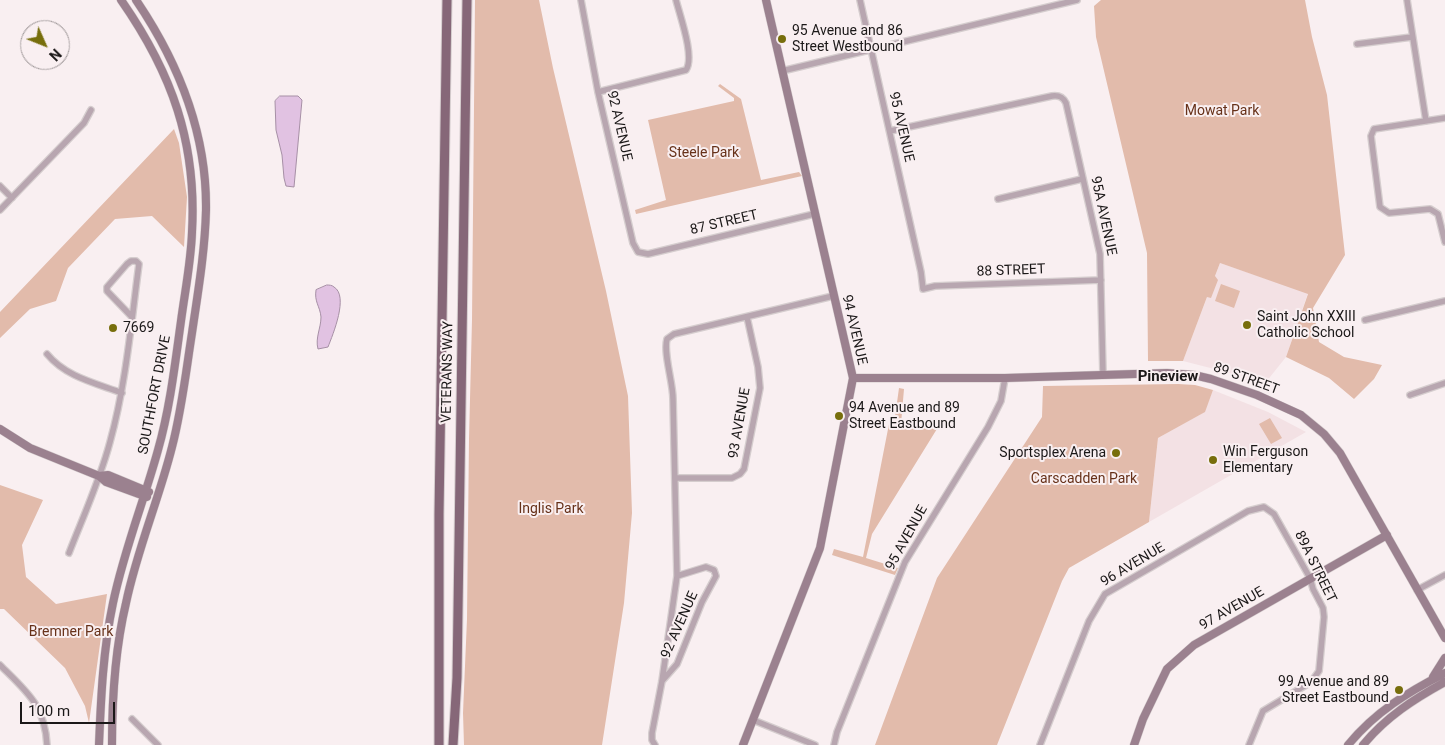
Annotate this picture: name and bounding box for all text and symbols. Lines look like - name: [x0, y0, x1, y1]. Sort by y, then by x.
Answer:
- north arrow: [20, 20, 70, 70]
- place label: 95 Avenue and 86 Street Westbound: [792, 23, 903, 56]
- marker: 95 Avenue and 86 Street Westbound: [776, 33, 788, 45]
- text: N: [46, 46, 64, 64]
- street label: 92 AVENUE: [603, 89, 635, 163]
- street label: 95 AVENUE: [885, 90, 917, 164]
- park label: Mowat Park: [1185, 103, 1259, 119]
- park label: Steele Park: [669, 145, 739, 161]
- street label: 95A AVENUE: [1086, 175, 1120, 257]
- street label: 87 STREET: [689, 207, 759, 239]
- street label: 88 STREET: [976, 261, 1046, 281]
- street label: 94 AVENUE: [838, 293, 870, 367]
- place label: Saint John XXIII Catholic School: [1257, 309, 1356, 342]
- marker: Saint John XXIII Catholic School: [1241, 319, 1253, 331]
- place label: 7669: [123, 320, 154, 336]
- street label: VETERANS WAY: [439, 321, 457, 423]
- marker: 7669: [107, 322, 119, 334]
- street label: SOUTHFORT DRIVE: [135, 334, 175, 456]
- street label: 89 STREET: [1211, 359, 1281, 399]
- district label: Pineview: [1138, 368, 1198, 386]
- street label: 93 AVENUE: [726, 386, 754, 460]
- place label: 94 Avenue and 89 Street Eastbound: [849, 400, 960, 432]
- marker: 94 Avenue and 89 Street Eastbound: [833, 410, 845, 422]
- place label: Win Ferguson Elementary: [1223, 444, 1308, 477]
- place label: Sportsplex Arena: [999, 445, 1106, 461]
- marker: Sportsplex Arena: [1110, 447, 1122, 459]
- marker: Win Ferguson Elementary: [1207, 454, 1219, 466]
- park label: Carscadden Park: [1031, 471, 1137, 487]
- park label: Inglis Park: [518, 501, 584, 517]
- street label: 95 AVENUE: [882, 503, 932, 573]
- street label: 89A STREET: [1290, 528, 1340, 606]
- street label: 96 AVENUE: [1098, 539, 1168, 591]
- street label: 97 AVENUE: [1197, 584, 1267, 634]
- street label: 92 AVENUE: [658, 589, 702, 661]
- park label: Bremner Park: [29, 624, 113, 640]
- place label: 99 Avenue and 89 Street Eastbound: [1278, 674, 1389, 706]
- marker: 99 Avenue and 89 Street Eastbound: [1393, 684, 1405, 696]
- scale bar: [22, 692, 118, 724]
- text: 100 m: [28, 702, 70, 720]

